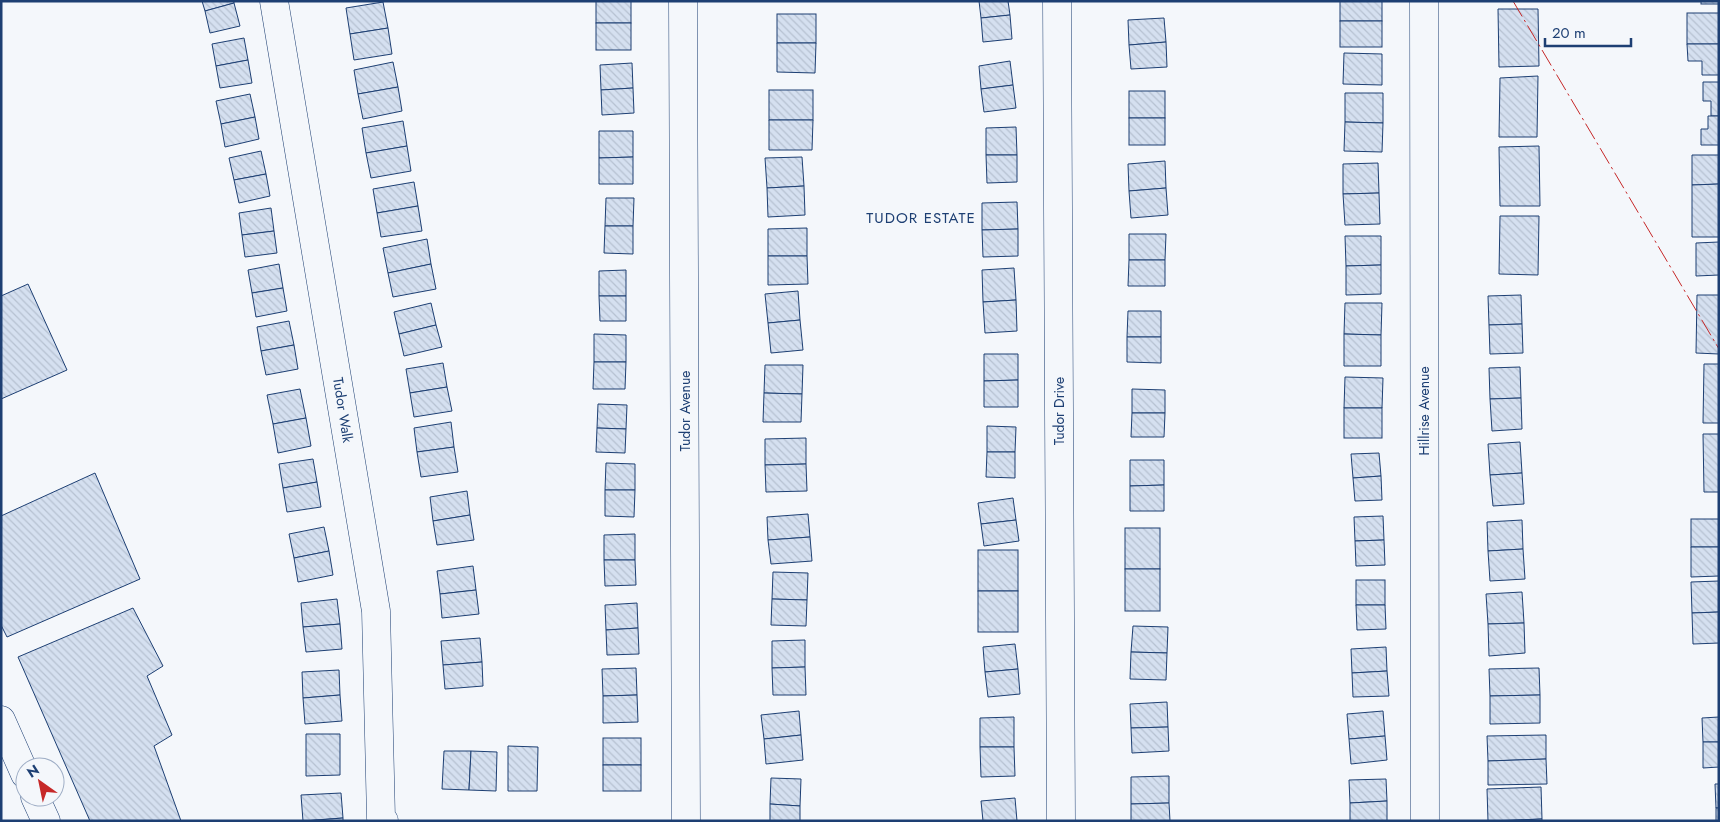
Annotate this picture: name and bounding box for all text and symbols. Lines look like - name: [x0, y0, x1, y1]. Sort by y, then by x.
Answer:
- scale bar: [1545, 15, 1631, 47]
- text: 20 m: [1552, 22, 1586, 44]
- district label: TUDOR ESTATE: [866, 207, 976, 229]
- street label: Hillrise Avenue: [1414, 366, 1434, 456]
- street label: Tudor Avenue: [675, 371, 695, 451]
- street label: Tudor Walk: [328, 376, 358, 445]
- street label: Tudor Drive: [1049, 377, 1069, 445]
- north arrow: [15, 757, 65, 807]
- text: N: [23, 760, 43, 783]

